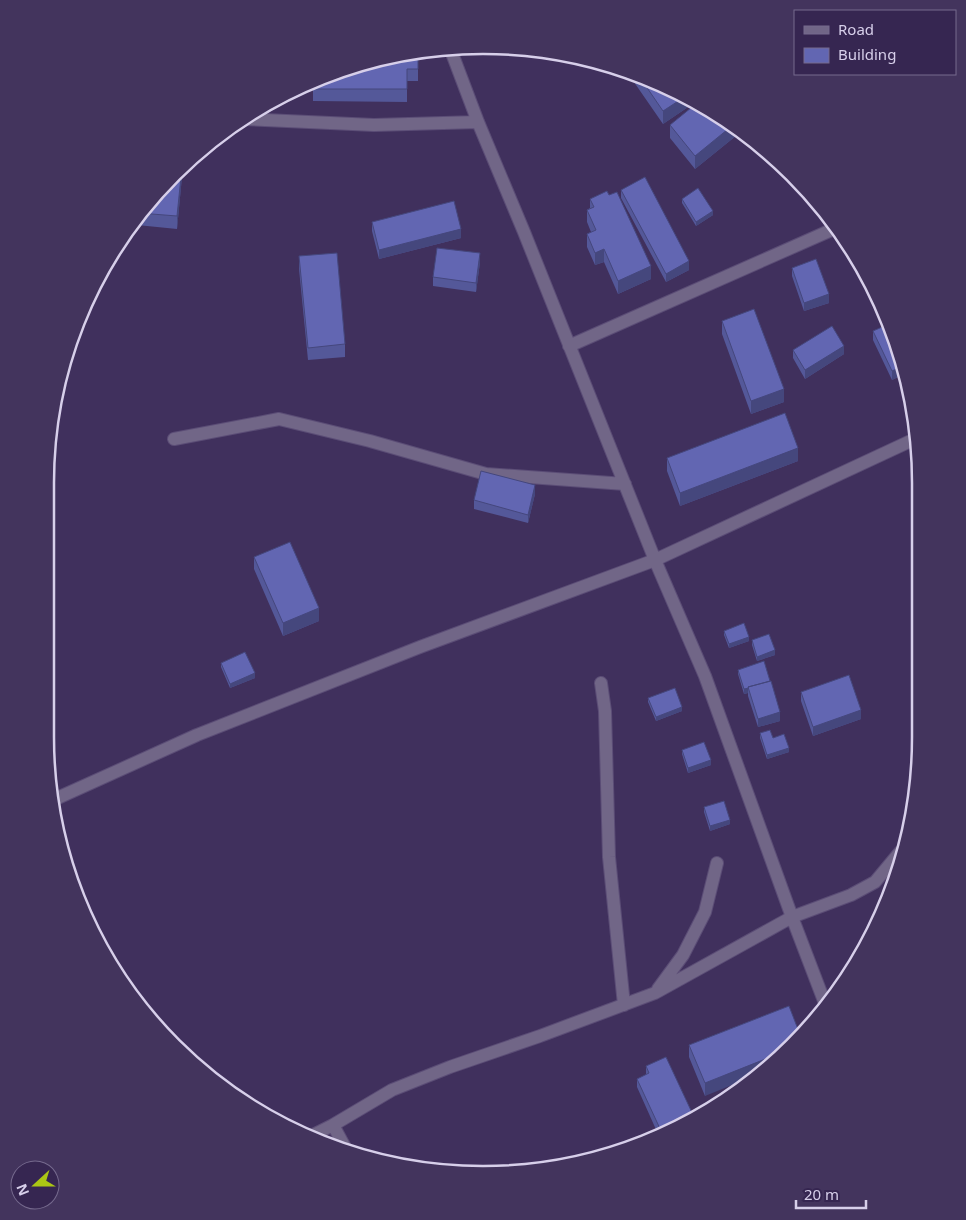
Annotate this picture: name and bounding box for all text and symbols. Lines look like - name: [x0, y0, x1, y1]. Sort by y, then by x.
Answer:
- legend: [794, 10, 956, 75]
- text: Road: [838, 19, 874, 39]
- text: Building: [838, 44, 896, 64]
- north arrow: [10, 1160, 60, 1210]
- scale bar: [796, 1178, 866, 1210]
- text: N: [11, 1181, 33, 1199]
- text: 20 m: [804, 1184, 839, 1204]

